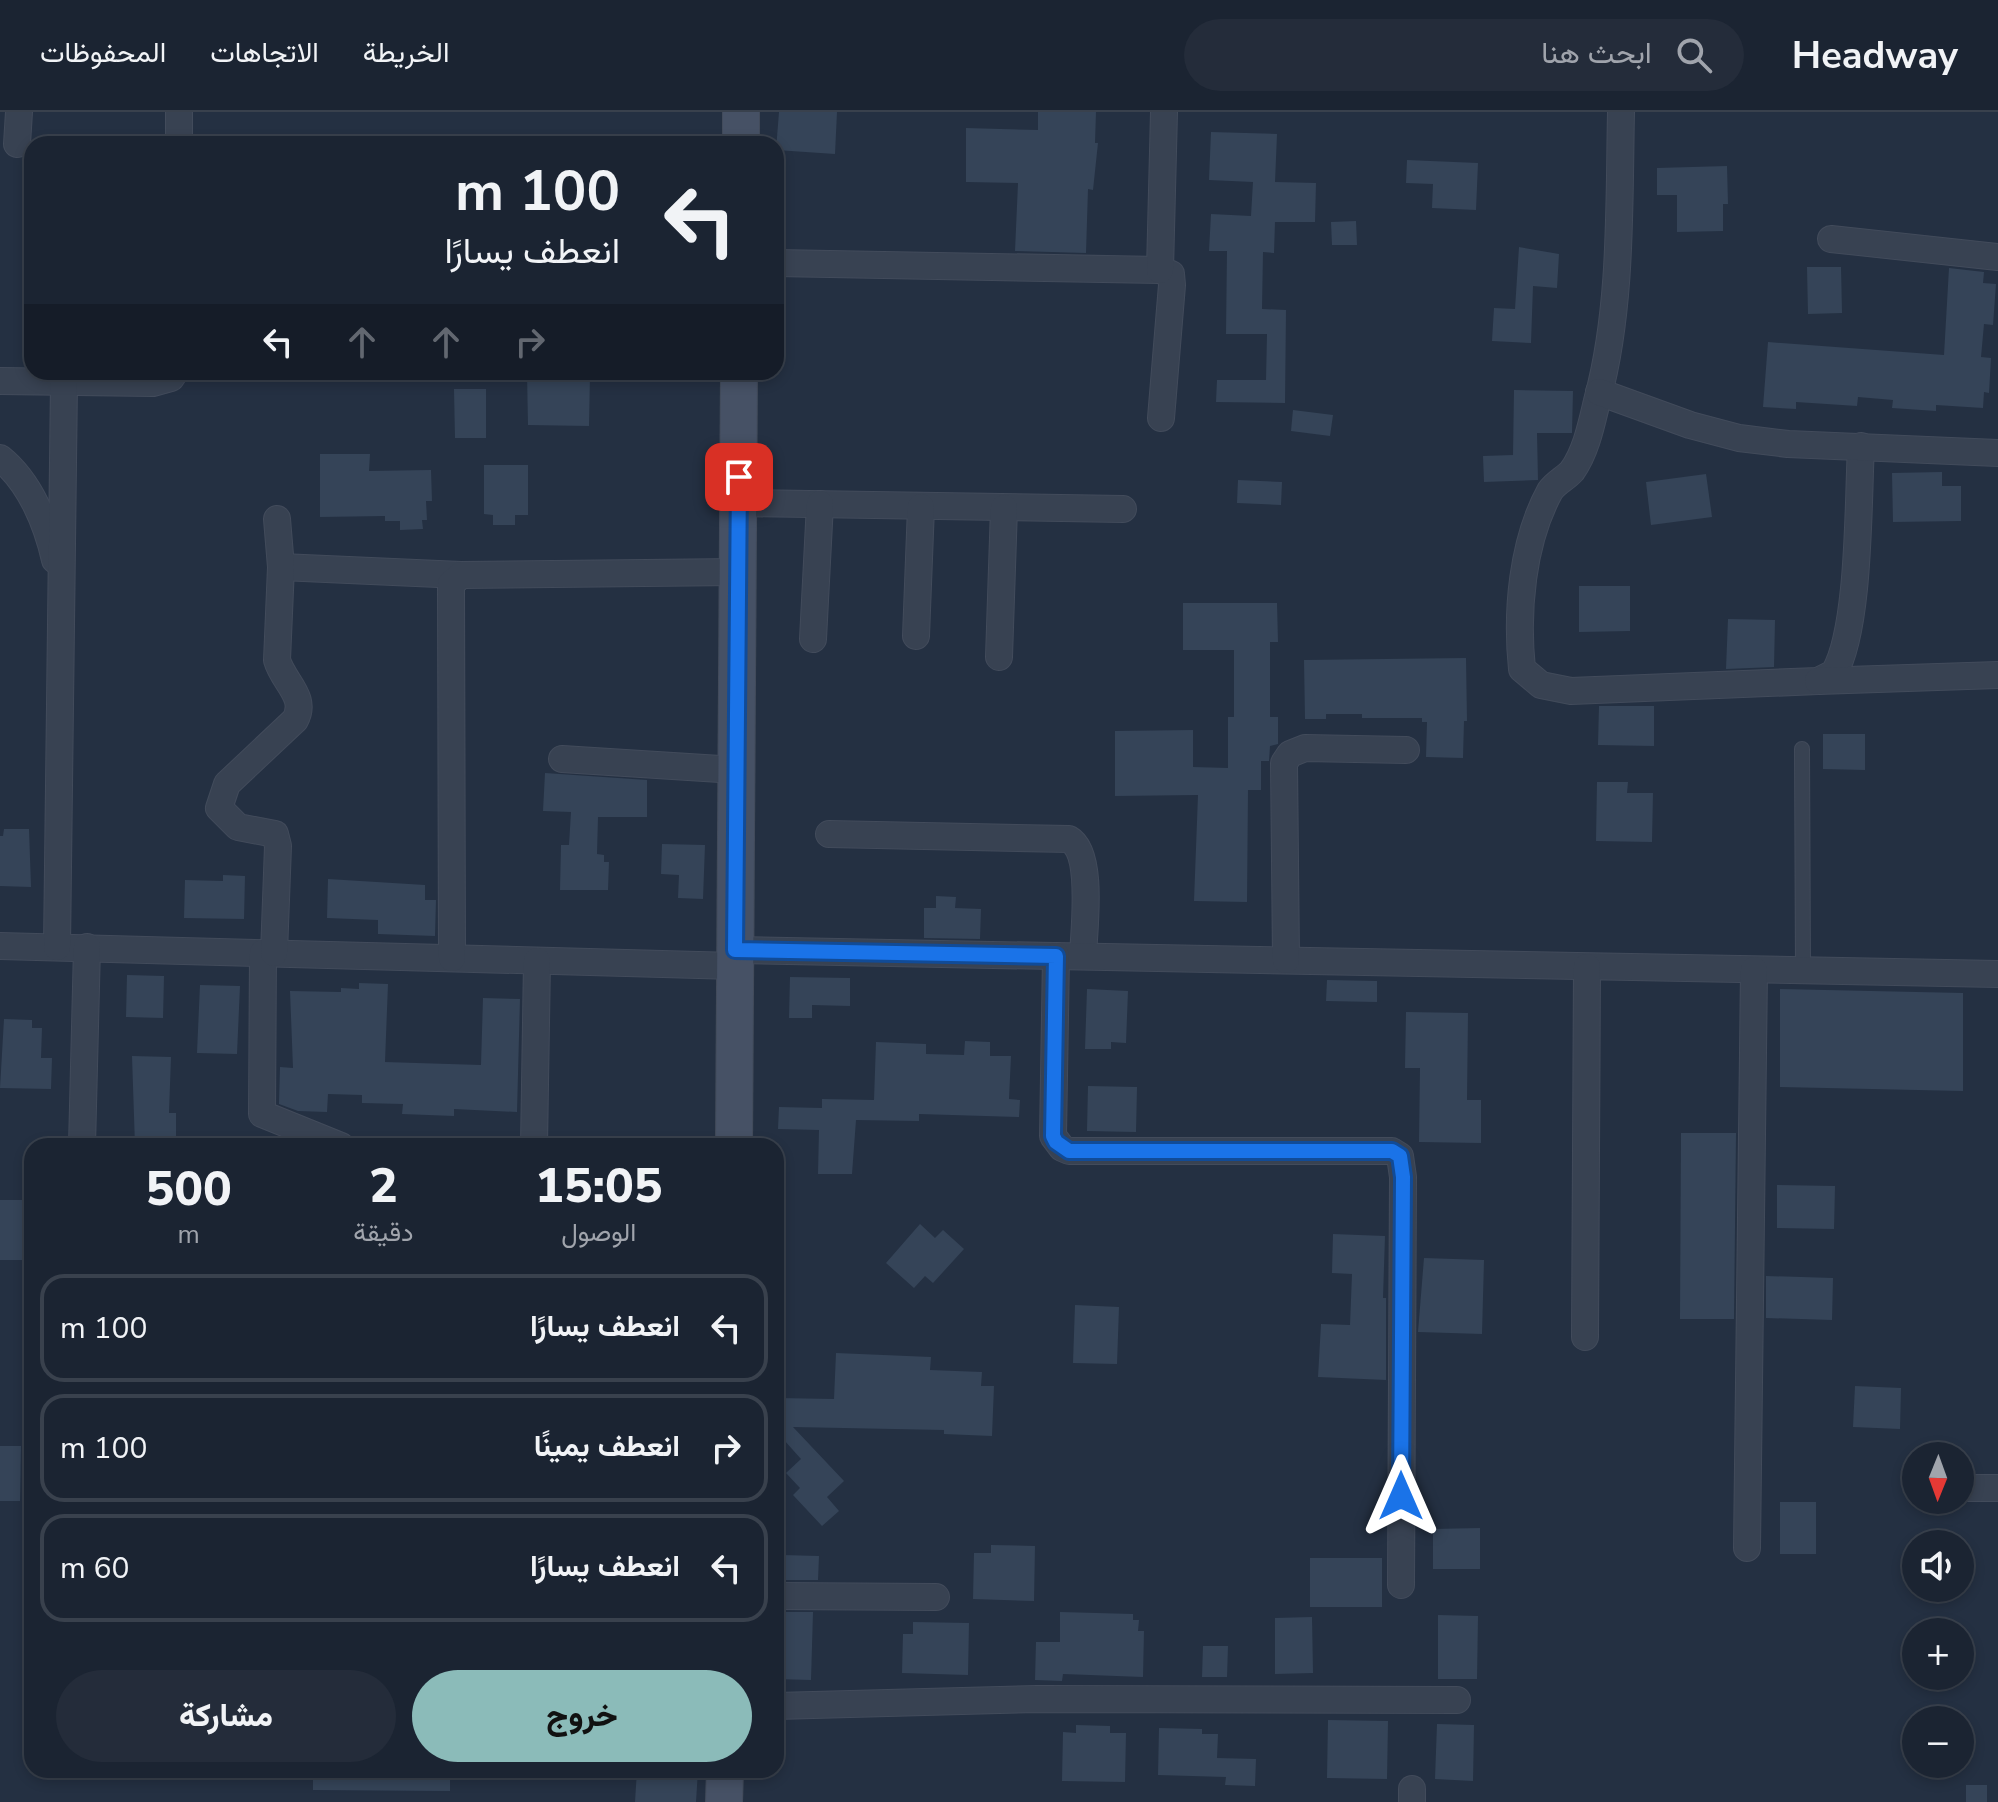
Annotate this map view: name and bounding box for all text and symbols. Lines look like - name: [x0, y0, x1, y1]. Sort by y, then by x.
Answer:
- search box: [1184, 19, 1744, 91]
- text: Headway: [1792, 30, 1958, 81]
- text: ابحث هنا: [1541, 33, 1652, 74]
- icon: search: [1672, 33, 1716, 77]
- text: المحفوظات: [40, 34, 166, 72]
- text: الاتجاهات: [210, 34, 319, 72]
- text: الخريطة: [363, 34, 449, 72]
- text: 100 m: [455, 153, 620, 230]
- icon: left: [648, 168, 752, 272]
- text: انعطف يسارًا: [445, 227, 620, 276]
- icon: left: [256, 320, 300, 364]
- icon: ahead: [340, 320, 384, 364]
- icon: ahead: [424, 320, 468, 364]
- icon: right: [508, 320, 552, 364]
- pin: [705, 443, 773, 511]
- icon: arrive: [717, 455, 761, 499]
- text: 2: [369, 1153, 398, 1219]
- text: 15:05: [535, 1153, 663, 1219]
- text: 500: [145, 1156, 232, 1222]
- text: دقيقة: [353, 1215, 413, 1250]
- text: الوصول: [561, 1215, 636, 1250]
- text: m: [178, 1217, 200, 1252]
- text: انعطف يسارًا: [530, 1306, 680, 1347]
- icon: left: [704, 1306, 748, 1350]
- text: 100 m: [60, 1308, 147, 1349]
- text: انعطف يمينًا: [534, 1426, 680, 1467]
- icon: right: [704, 1426, 748, 1470]
- text: 100 m: [60, 1428, 147, 1469]
- north arrow: [1902, 1442, 1974, 1514]
- map controls: [1902, 1442, 1974, 1778]
- position arrow: [1359, 1454, 1443, 1538]
- button: sound: [1902, 1530, 1974, 1602]
- text: انعطف يسارًا: [530, 1546, 680, 1587]
- icon: left: [704, 1546, 748, 1590]
- text: 60 m: [60, 1548, 129, 1589]
- button: +: [1902, 1618, 1974, 1690]
- button: مشاركة: [56, 1670, 396, 1762]
- button: خروج: [412, 1670, 752, 1762]
- button: −: [1902, 1706, 1974, 1778]

